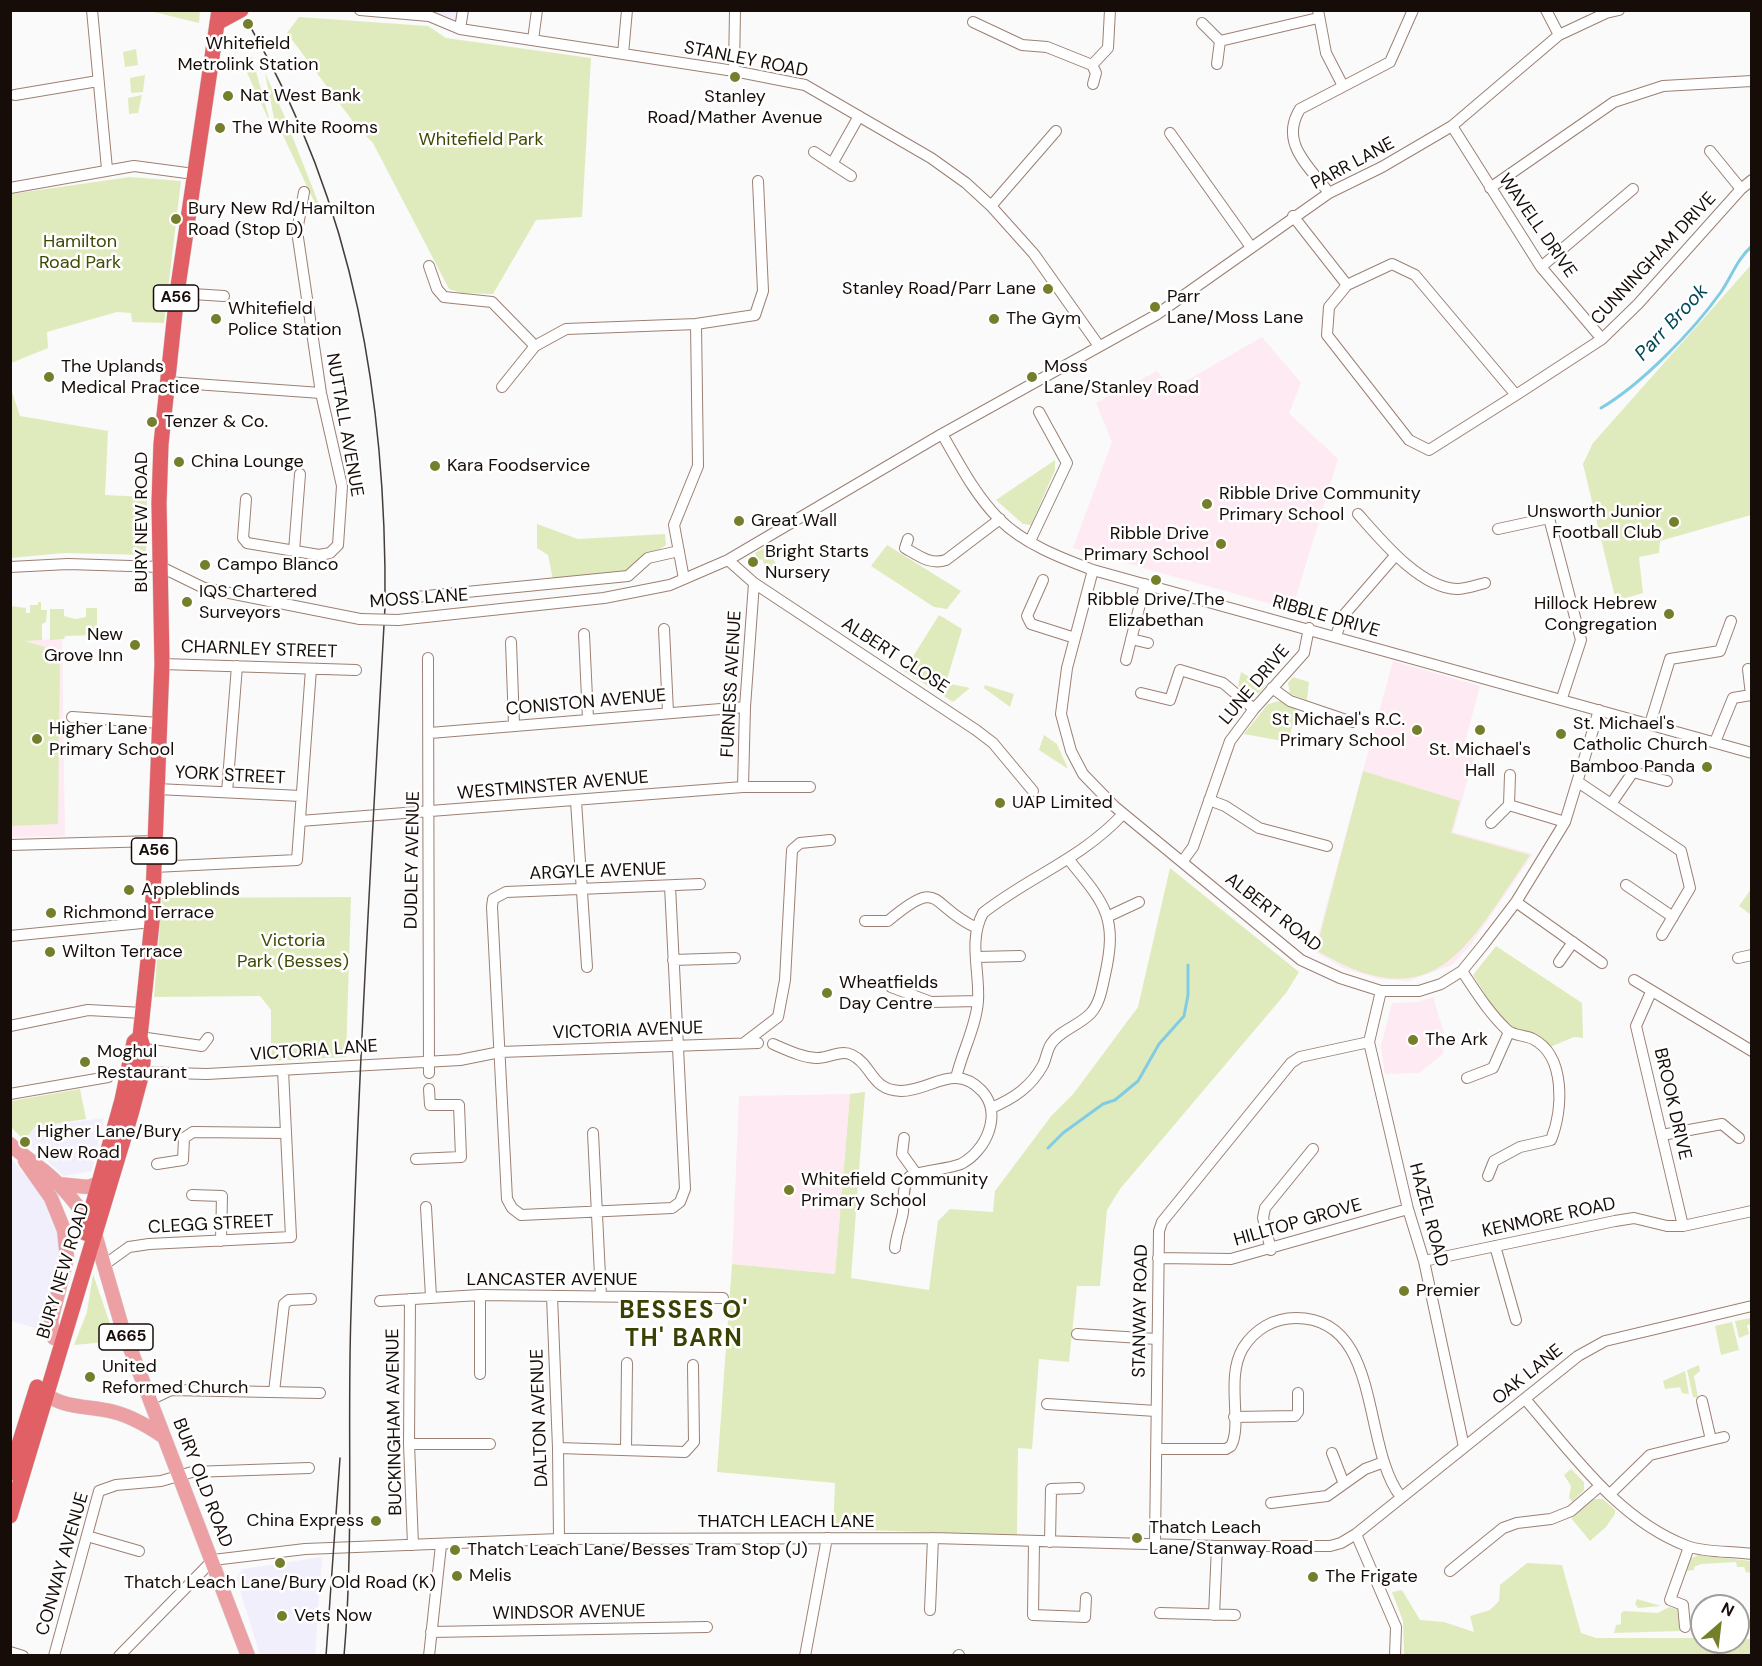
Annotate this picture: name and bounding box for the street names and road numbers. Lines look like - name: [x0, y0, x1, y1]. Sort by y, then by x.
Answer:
- street label: STANLEY ROAD: [682, 37, 810, 83]
- street label: PARR LANE: [1308, 133, 1398, 195]
- street label: WAVELL DRIVE: [1493, 170, 1581, 282]
- street label: CUNNINGHAM DRIVE: [1587, 188, 1721, 330]
- road number: A56: [154, 285, 198, 311]
- street label: NUTTALL AVENUE: [321, 351, 367, 499]
- street label: BURY NEW ROAD: [131, 452, 153, 592]
- street label: MOSS LANE: [369, 585, 469, 613]
- street label: RIBBLE DRIVE: [1270, 591, 1382, 643]
- street label: FURNESS AVENUE: [717, 610, 747, 758]
- street label: ALBERT CLOSE: [837, 613, 953, 699]
- street label: CHARNLEY STREET: [180, 636, 338, 664]
- street label: LUNE DRIVE: [1215, 641, 1295, 729]
- street label: CONISTON AVENUE: [505, 685, 667, 721]
- street label: YORK STREET: [174, 762, 286, 790]
- street label: WESTMINSTER AVENUE: [456, 767, 650, 805]
- street label: DUDLEY AVENUE: [401, 791, 425, 929]
- road number: A56: [132, 838, 176, 864]
- street label: ARGYLE AVENUE: [529, 859, 667, 885]
- street label: ALBERT ROAD: [1221, 869, 1325, 957]
- street label: VICTORIA AVENUE: [552, 1018, 704, 1044]
- street label: VICTORIA LANE: [249, 1036, 379, 1066]
- street label: BROOK DRIVE: [1649, 1046, 1695, 1162]
- street label: HAZEL ROAD: [1404, 1161, 1452, 1269]
- street label: KENMORE ROAD: [1480, 1193, 1618, 1243]
- street label: HILLTOP GROVE: [1232, 1194, 1364, 1252]
- street label: BURY NEW ROAD: [33, 1200, 95, 1342]
- street label: CLEGG STREET: [148, 1211, 274, 1239]
- street label: STANWAY ROAD: [1129, 1244, 1153, 1378]
- street label: LANCASTER AVENUE: [466, 1269, 638, 1291]
- road number: A665: [99, 1324, 153, 1350]
- street label: BUCKINGHAM AVENUE: [383, 1328, 407, 1516]
- street label: OAK LANE: [1488, 1340, 1568, 1410]
- street label: DALTON AVENUE: [527, 1348, 553, 1488]
- street label: BURY OLD ROAD: [167, 1415, 237, 1551]
- street label: CONWAY AVENUE: [32, 1490, 94, 1638]
- street label: THATCH LEACH LANE: [697, 1511, 875, 1533]
- street label: WINDSOR AVENUE: [492, 1601, 646, 1625]

